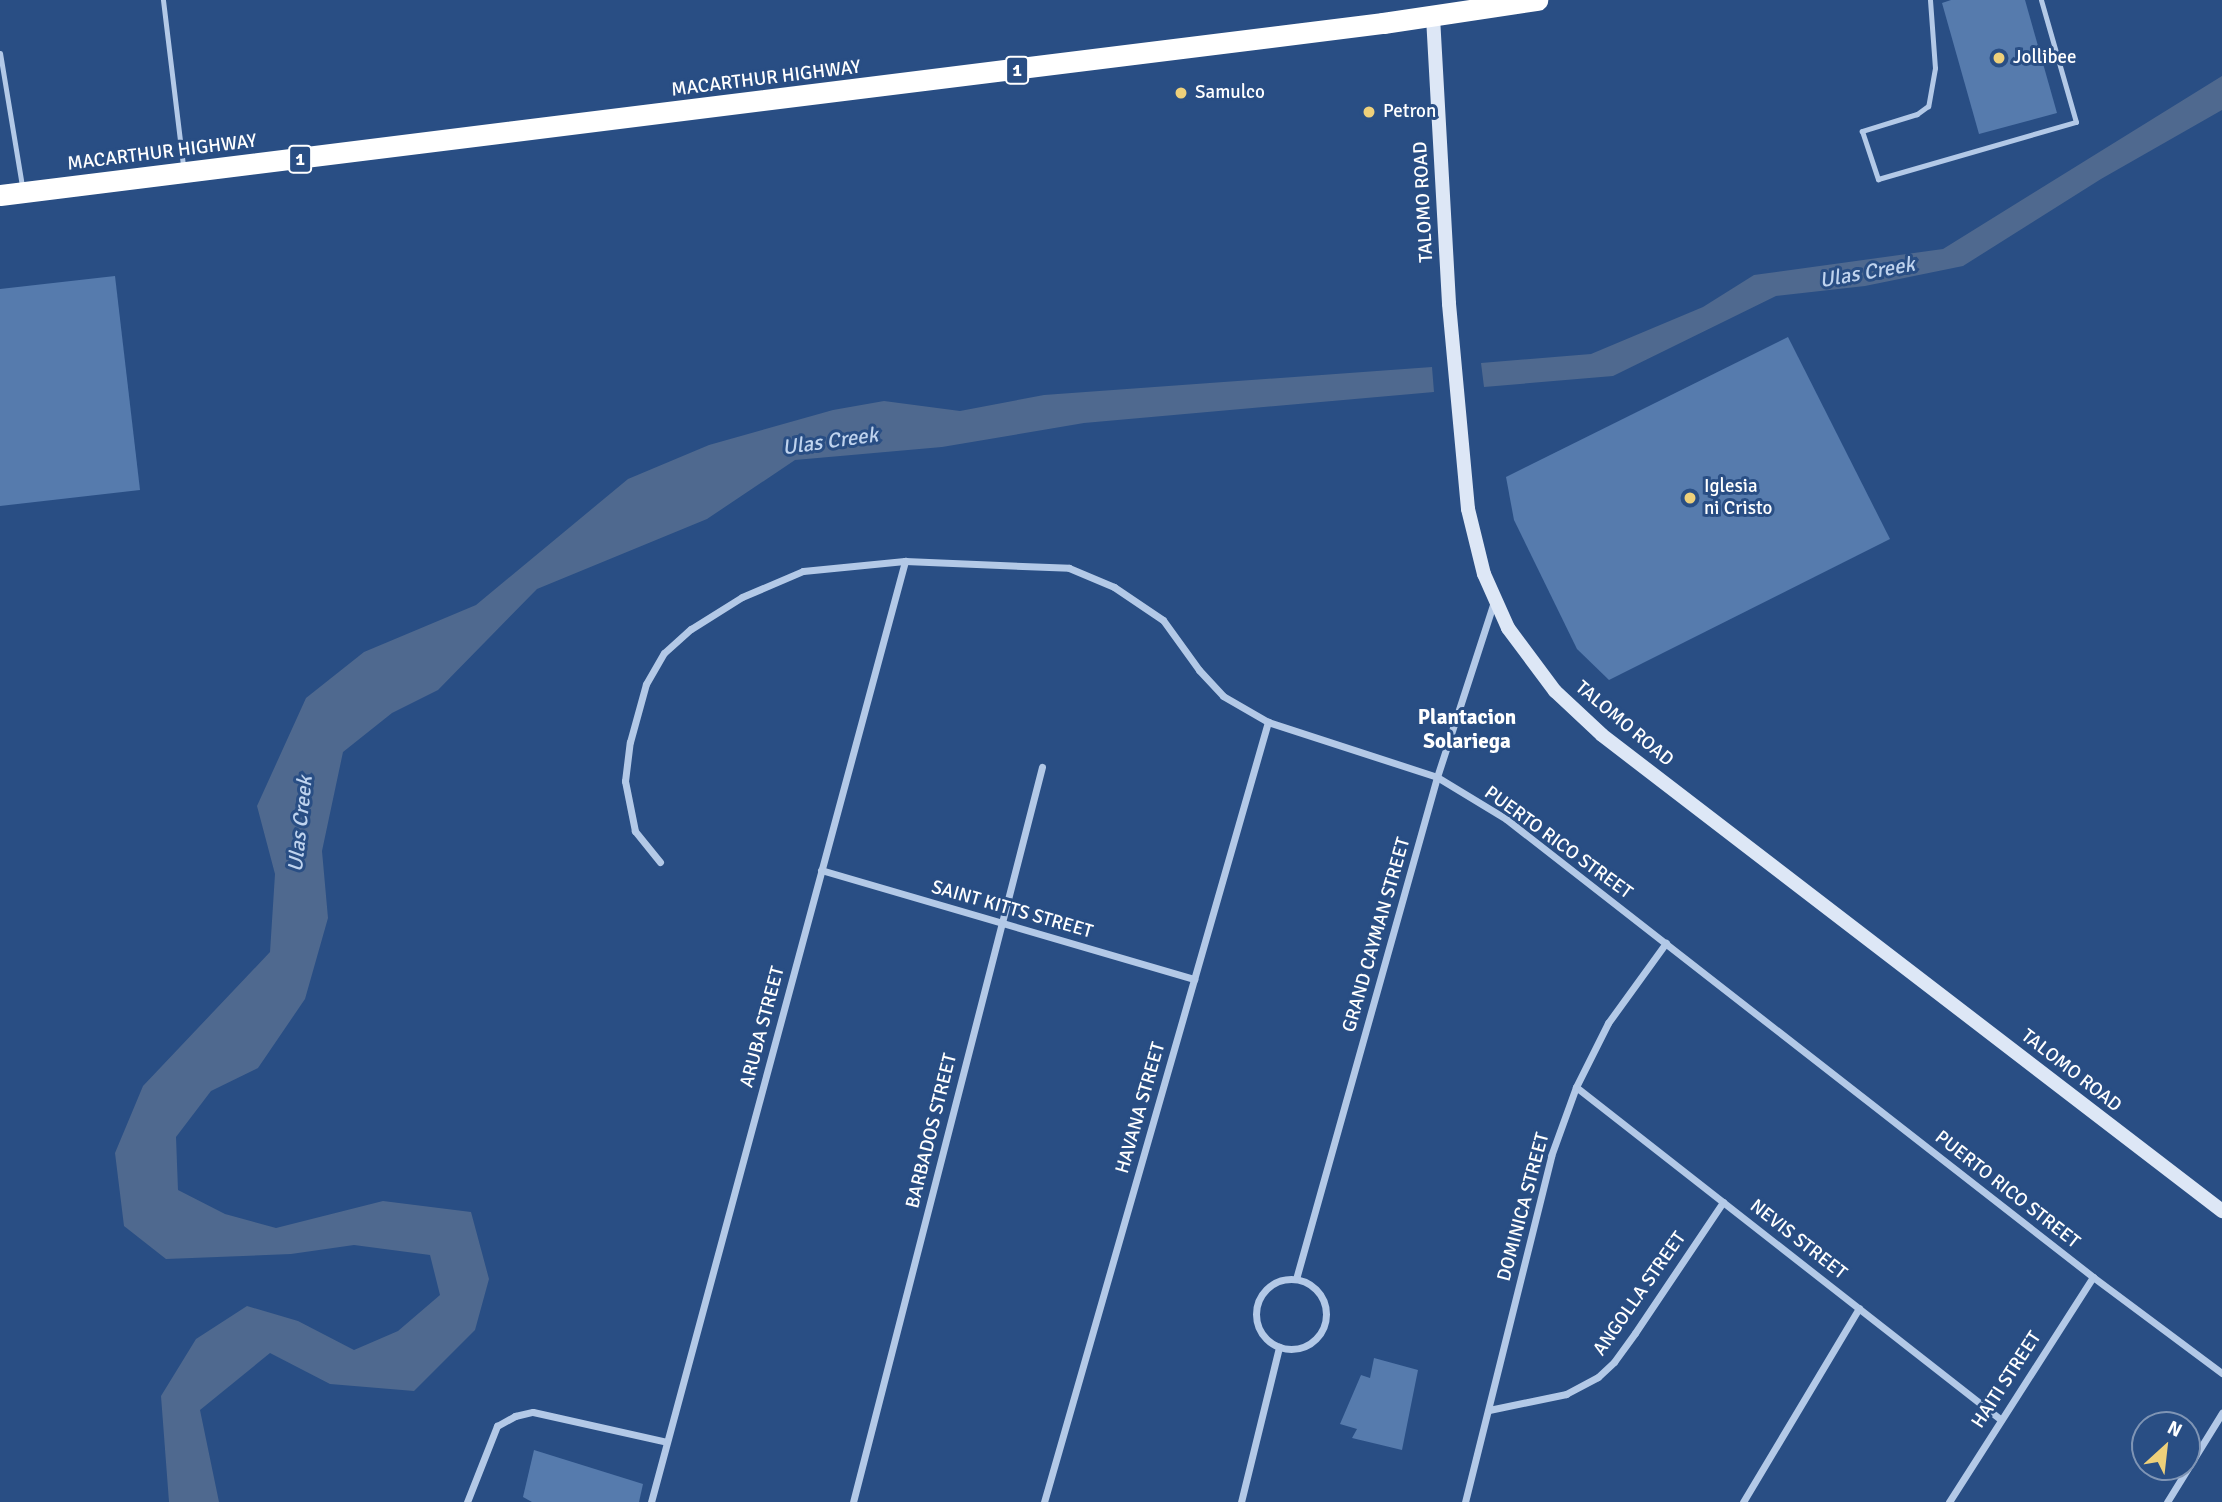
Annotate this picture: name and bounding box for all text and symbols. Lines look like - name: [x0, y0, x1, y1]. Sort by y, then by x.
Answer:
- place label: Jollibee: [2013, 47, 2076, 69]
- marker: Jollibee: [1991, 50, 2007, 66]
- street label: MACARTHUR HIGHWAY: [670, 56, 862, 102]
- road number: 1: [1005, 56, 1029, 84]
- place label: Samulco: [1195, 82, 1265, 104]
- marker: Samulco: [1173, 85, 1189, 101]
- place label: Petron: [1383, 101, 1436, 123]
- marker: Petron: [1361, 104, 1377, 120]
- street label: MACARTHUR HIGHWAY: [66, 130, 258, 176]
- street label: TALOMO ROAD: [1409, 141, 1439, 263]
- road number: 1: [288, 144, 312, 174]
- water label: Ulas Creek: [1817, 251, 1917, 293]
- water label: Ulas Creek: [781, 422, 879, 460]
- place label: Iglesia ni Cristo: [1704, 476, 1772, 520]
- marker: Iglesia ni Cristo: [1682, 490, 1698, 506]
- street label: TALOMO ROAD: [1570, 676, 1678, 772]
- district label: Plantacion Solariega: [1418, 704, 1516, 754]
- water label: Ulas Creek: [282, 775, 318, 873]
- street label: PUERTO RICO STREET: [1479, 782, 1637, 904]
- street label: GRAND CAYMAN STREET: [1338, 835, 1416, 1035]
- street label: SAINT KITTS STREET: [929, 876, 1095, 944]
- street label: ARUBA STREET: [736, 964, 790, 1090]
- street label: TALOMO ROAD: [2016, 1025, 2126, 1117]
- street label: HAVANA STREET: [1111, 1040, 1171, 1176]
- street label: BARBADOS STREET: [902, 1051, 962, 1211]
- street label: PUERTO RICO STREET: [1930, 1126, 2084, 1254]
- street label: DOMINICA STREET: [1493, 1130, 1555, 1284]
- street label: NEVIS STREET: [1745, 1195, 1851, 1285]
- street label: ANGOLLA STREET: [1589, 1228, 1691, 1360]
- street label: HAITI STREET: [1967, 1327, 2047, 1433]
- north arrow: [2131, 1411, 2201, 1481]
- text: N: [2163, 1415, 2186, 1443]

